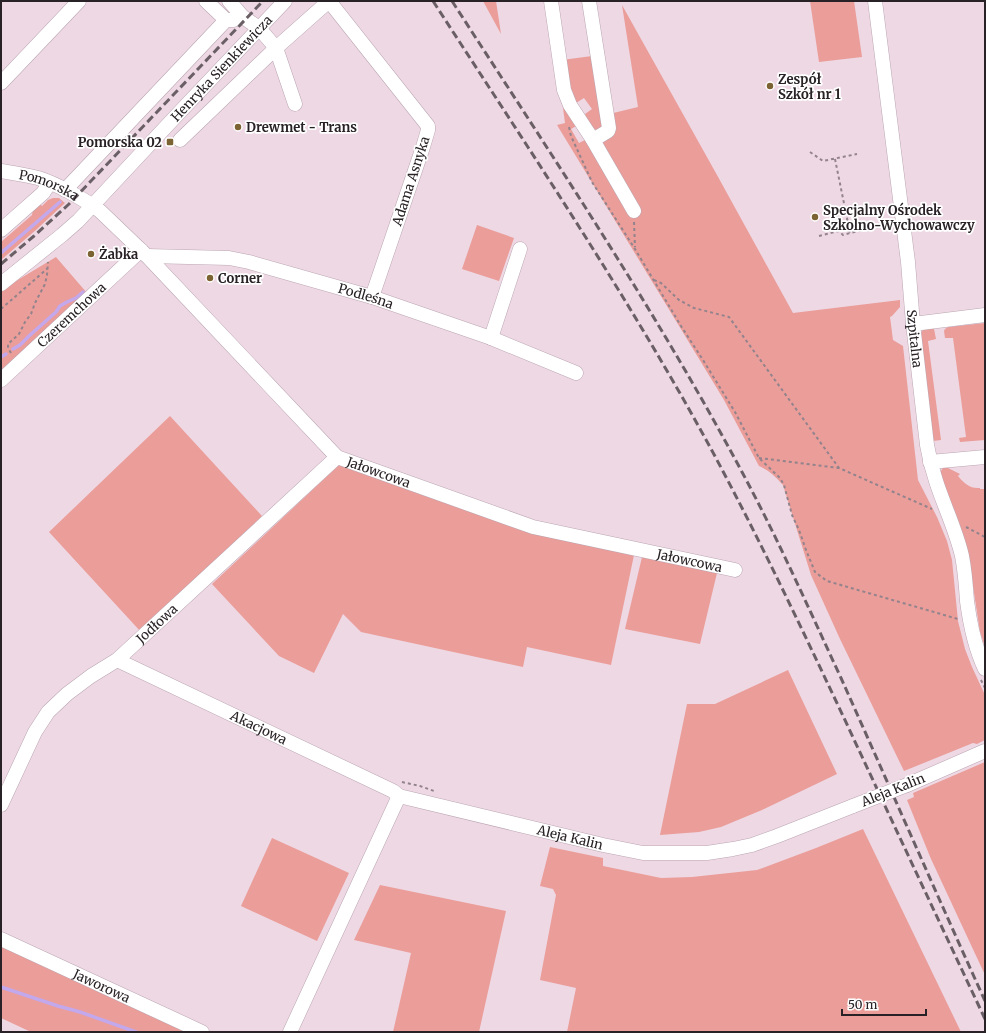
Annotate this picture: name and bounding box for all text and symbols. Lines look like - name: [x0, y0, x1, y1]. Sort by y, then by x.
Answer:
- street label: Henryka Sienkiewicza: [167, 12, 276, 125]
- place label: Zespół Szkół nr 1: [778, 71, 841, 103]
- marker: Zespół Szkół nr 1: [765, 81, 775, 91]
- place label: Drewmet - Trans: [246, 119, 357, 136]
- marker: Drewmet - Trans: [233, 122, 243, 132]
- place label: Pomorska 02: [78, 134, 162, 151]
- street label: Adama Asnyka: [388, 134, 434, 229]
- marker: Pomorska 02: [165, 137, 175, 147]
- street label: Pomorska: [18, 166, 82, 204]
- place label: Specjalny Ośrodek Szkolno-Wychowawczy: [823, 202, 975, 234]
- marker: Specjalny Ośrodek Szkolno-Wychowawczy: [810, 212, 820, 222]
- place label: Żabka: [99, 245, 138, 263]
- marker: Żabka: [86, 249, 96, 259]
- place label: Corner: [218, 270, 262, 287]
- marker: Corner: [205, 273, 215, 283]
- street label: Czeremchowa: [33, 279, 109, 351]
- street label: Podleśna: [336, 279, 396, 312]
- street label: Szpitalna: [903, 309, 927, 369]
- street label: Jałowcowa: [344, 452, 413, 491]
- street label: Jałowcowa: [654, 545, 724, 576]
- street label: Jodłowa: [132, 600, 181, 647]
- street label: Akacjowa: [227, 706, 290, 748]
- street label: Aleja Kalin: [858, 769, 928, 811]
- street label: Aleja Kalin: [534, 821, 605, 853]
- street label: Jaworowa: [70, 965, 133, 1006]
- scale bar: [842, 991, 926, 1017]
- text: 50 m: [848, 997, 877, 1012]

